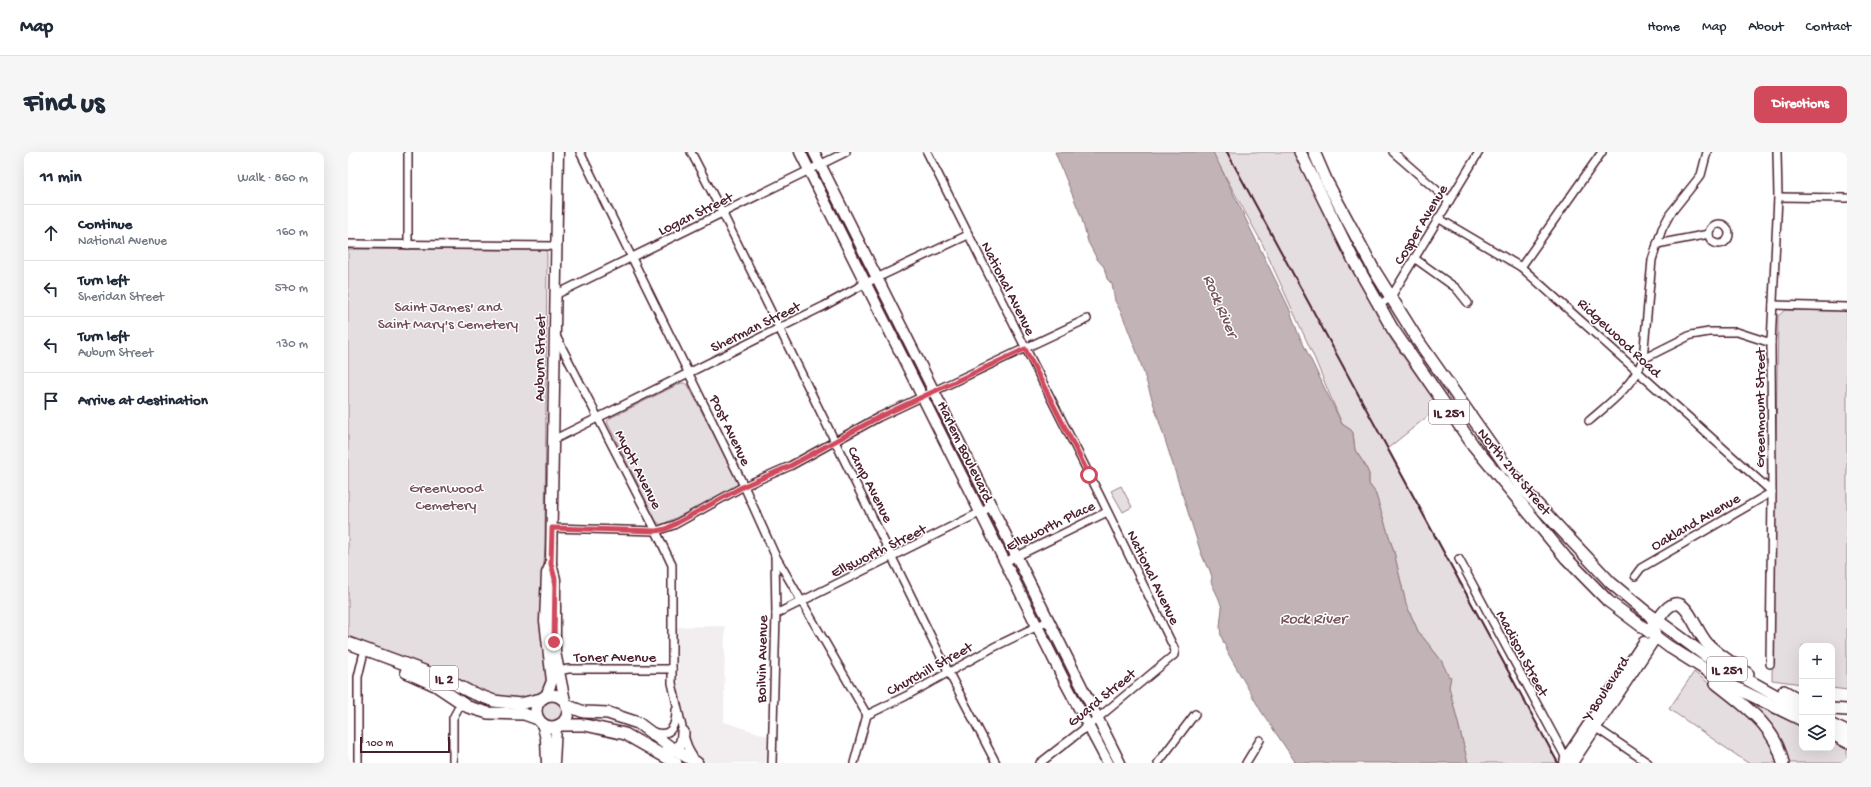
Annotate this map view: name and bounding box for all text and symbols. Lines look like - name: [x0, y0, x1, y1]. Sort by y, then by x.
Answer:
- text: Map: [20, 16, 53, 39]
- text: Home: [1648, 19, 1680, 36]
- text: Map: [1702, 19, 1726, 36]
- text: About: [1748, 19, 1784, 36]
- text: Contact: [1806, 19, 1851, 36]
- button: Directions: [1754, 86, 1847, 123]
- text: Find us: [24, 88, 104, 121]
- text: 11 min: [40, 168, 82, 188]
- text: Walk · 860 m: [237, 171, 308, 186]
- street label: Cosper Avenue: [1391, 181, 1453, 268]
- street label: Logan Street: [656, 188, 738, 241]
- text: Continue: [78, 216, 132, 234]
- icon: ahead: [40, 222, 62, 244]
- text: 160 m: [276, 225, 308, 240]
- text: National Avenue: [78, 234, 167, 249]
- street label: National Avenue: [976, 239, 1039, 339]
- text: Turn left: [78, 272, 129, 290]
- water label: Rock River: [1197, 272, 1242, 343]
- icon: left: [40, 278, 62, 300]
- text: 570 m: [275, 281, 308, 296]
- text: Sheridan Street: [78, 290, 164, 305]
- street label: Ridgewood Road: [1573, 295, 1665, 383]
- street label: Sherman Street: [708, 297, 805, 357]
- park label: Saint James' and Saint Mary's Cemetery: [378, 299, 519, 334]
- street label: Auburn Street: [531, 313, 551, 402]
- text: Turn left: [78, 328, 129, 346]
- icon: left: [40, 334, 62, 356]
- text: 130 m: [276, 337, 308, 352]
- text: Auburn Street: [78, 346, 153, 361]
- street label: Greenmount Street: [1752, 346, 1770, 468]
- icon: arrive: [40, 390, 62, 412]
- text: Arrive at destination: [78, 392, 208, 410]
- street label: Post Avenue: [704, 392, 754, 469]
- street label: Harlem Boulevard: [932, 398, 997, 506]
- road number: IL 251: [1429, 400, 1469, 424]
- street label: North 2nd Street: [1473, 425, 1555, 521]
- street label: Myott Avenue: [610, 427, 665, 513]
- street label: Camp Avenue: [842, 444, 896, 526]
- route start: [1080, 466, 1098, 484]
- park label: Greenwood Cemetery: [409, 480, 484, 515]
- street label: Oakland Avenue: [1648, 490, 1744, 556]
- street label: Ellsworth Place: [1003, 497, 1098, 556]
- street label: Ellsworth Street: [828, 520, 931, 583]
- street label: National Avenue: [1122, 528, 1183, 628]
- street label: Madison Street: [1491, 608, 1552, 702]
- water label: Rock River: [1280, 611, 1349, 630]
- street label: Boilvin Avenue: [753, 615, 773, 704]
- route end: [545, 633, 563, 651]
- street label: Churchill Street: [884, 638, 978, 701]
- map controls: [1799, 643, 1835, 751]
- button: +: [1799, 643, 1835, 679]
- street label: Toner Avenue: [573, 649, 656, 667]
- street label: Y Boulevard: [1578, 653, 1635, 726]
- road number: IL 251: [1707, 657, 1747, 681]
- street label: Guard Street: [1065, 664, 1141, 732]
- road number: IL 2: [430, 666, 458, 690]
- button: −: [1799, 679, 1835, 715]
- button: layers: [1799, 715, 1835, 751]
- scale bar: [360, 735, 450, 754]
- text: 100 m: [366, 738, 393, 750]

